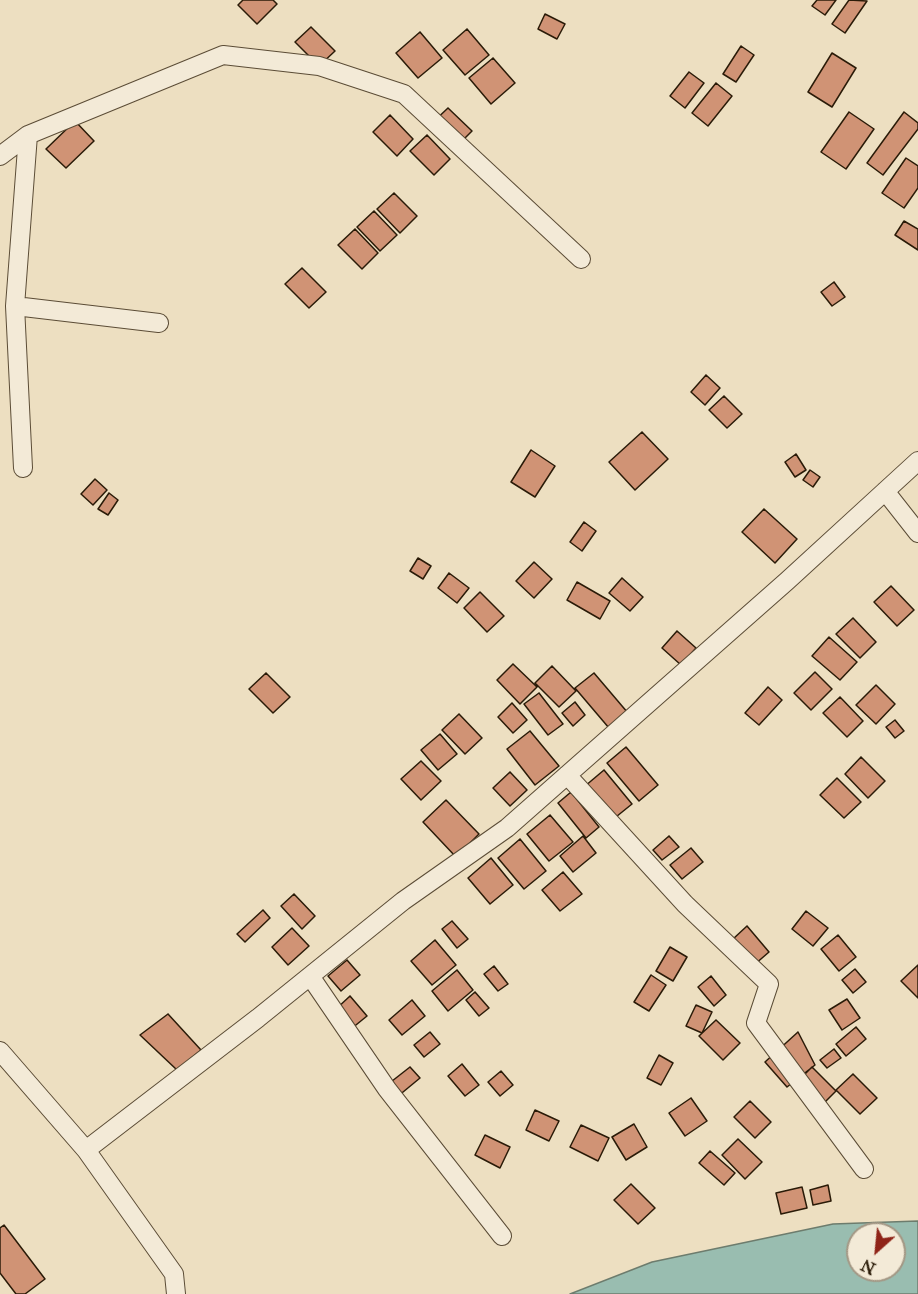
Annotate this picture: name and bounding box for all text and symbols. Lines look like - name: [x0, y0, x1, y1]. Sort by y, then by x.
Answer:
- north arrow: [846, 1222, 906, 1282]
- text: N: [858, 1255, 879, 1278]

